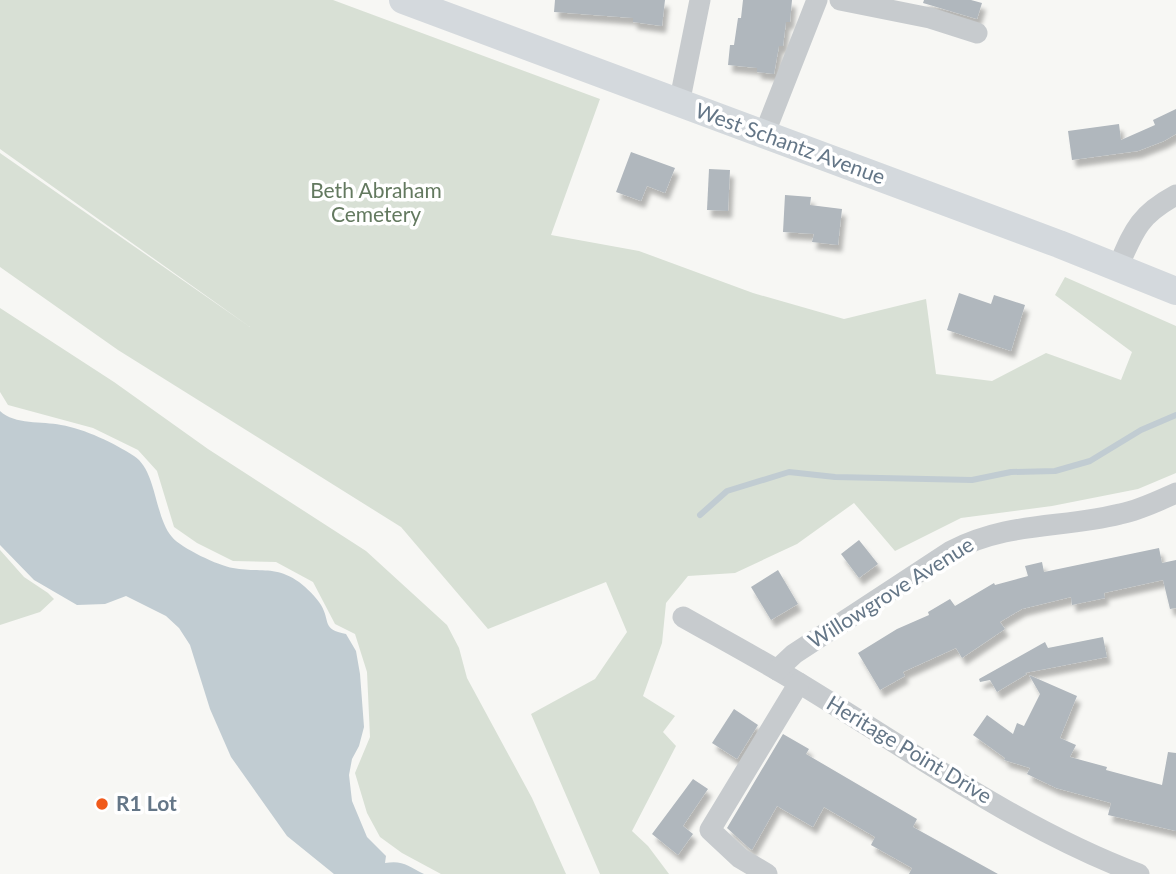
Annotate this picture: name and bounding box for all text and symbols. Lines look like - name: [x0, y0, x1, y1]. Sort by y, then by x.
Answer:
- street label: West Schantz Avenue: [692, 97, 889, 189]
- park label: Beth Abraham Cemetery: [310, 177, 442, 226]
- street label: Willowgrove Avenue: [803, 531, 978, 653]
- street label: Heritage Point Drive: [823, 690, 997, 808]
- place label: R1 Lot: [116, 790, 177, 815]
- marker: R1 Lot: [94, 796, 110, 812]

